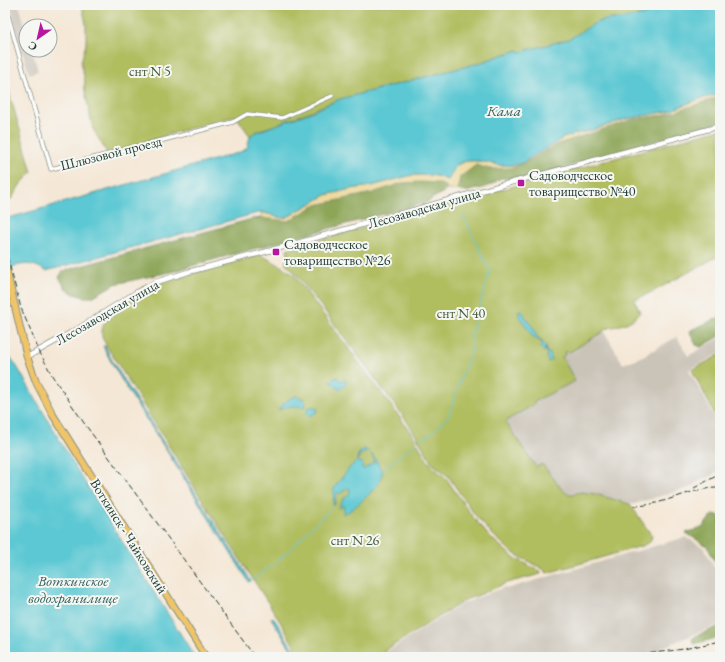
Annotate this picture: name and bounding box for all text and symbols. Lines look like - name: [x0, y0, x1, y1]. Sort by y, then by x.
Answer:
- north arrow: [18, 18, 58, 58]
- text: С: [25, 38, 40, 54]
- park label: снт N 5: [129, 62, 171, 80]
- water label: Кама: [486, 101, 521, 120]
- street label: Шлюзовой проезд: [58, 132, 164, 174]
- place label: Садоводческое товарищество №40: [529, 166, 636, 200]
- marker: Садоводческое товарищество №40: [516, 178, 526, 188]
- street label: Лесозаводская улица: [366, 183, 483, 233]
- place label: Садоводческое товарищество №26: [284, 235, 391, 269]
- marker: Садоводческое товарищество №26: [271, 247, 281, 257]
- street label: Лесозаводская улица: [52, 275, 162, 349]
- park label: снт N 40: [437, 304, 486, 322]
- street label: Воткинск - Чайковский: [86, 475, 172, 598]
- park label: снт N 26: [331, 531, 380, 549]
- water label: Воткинское водохранилище: [28, 571, 119, 607]

